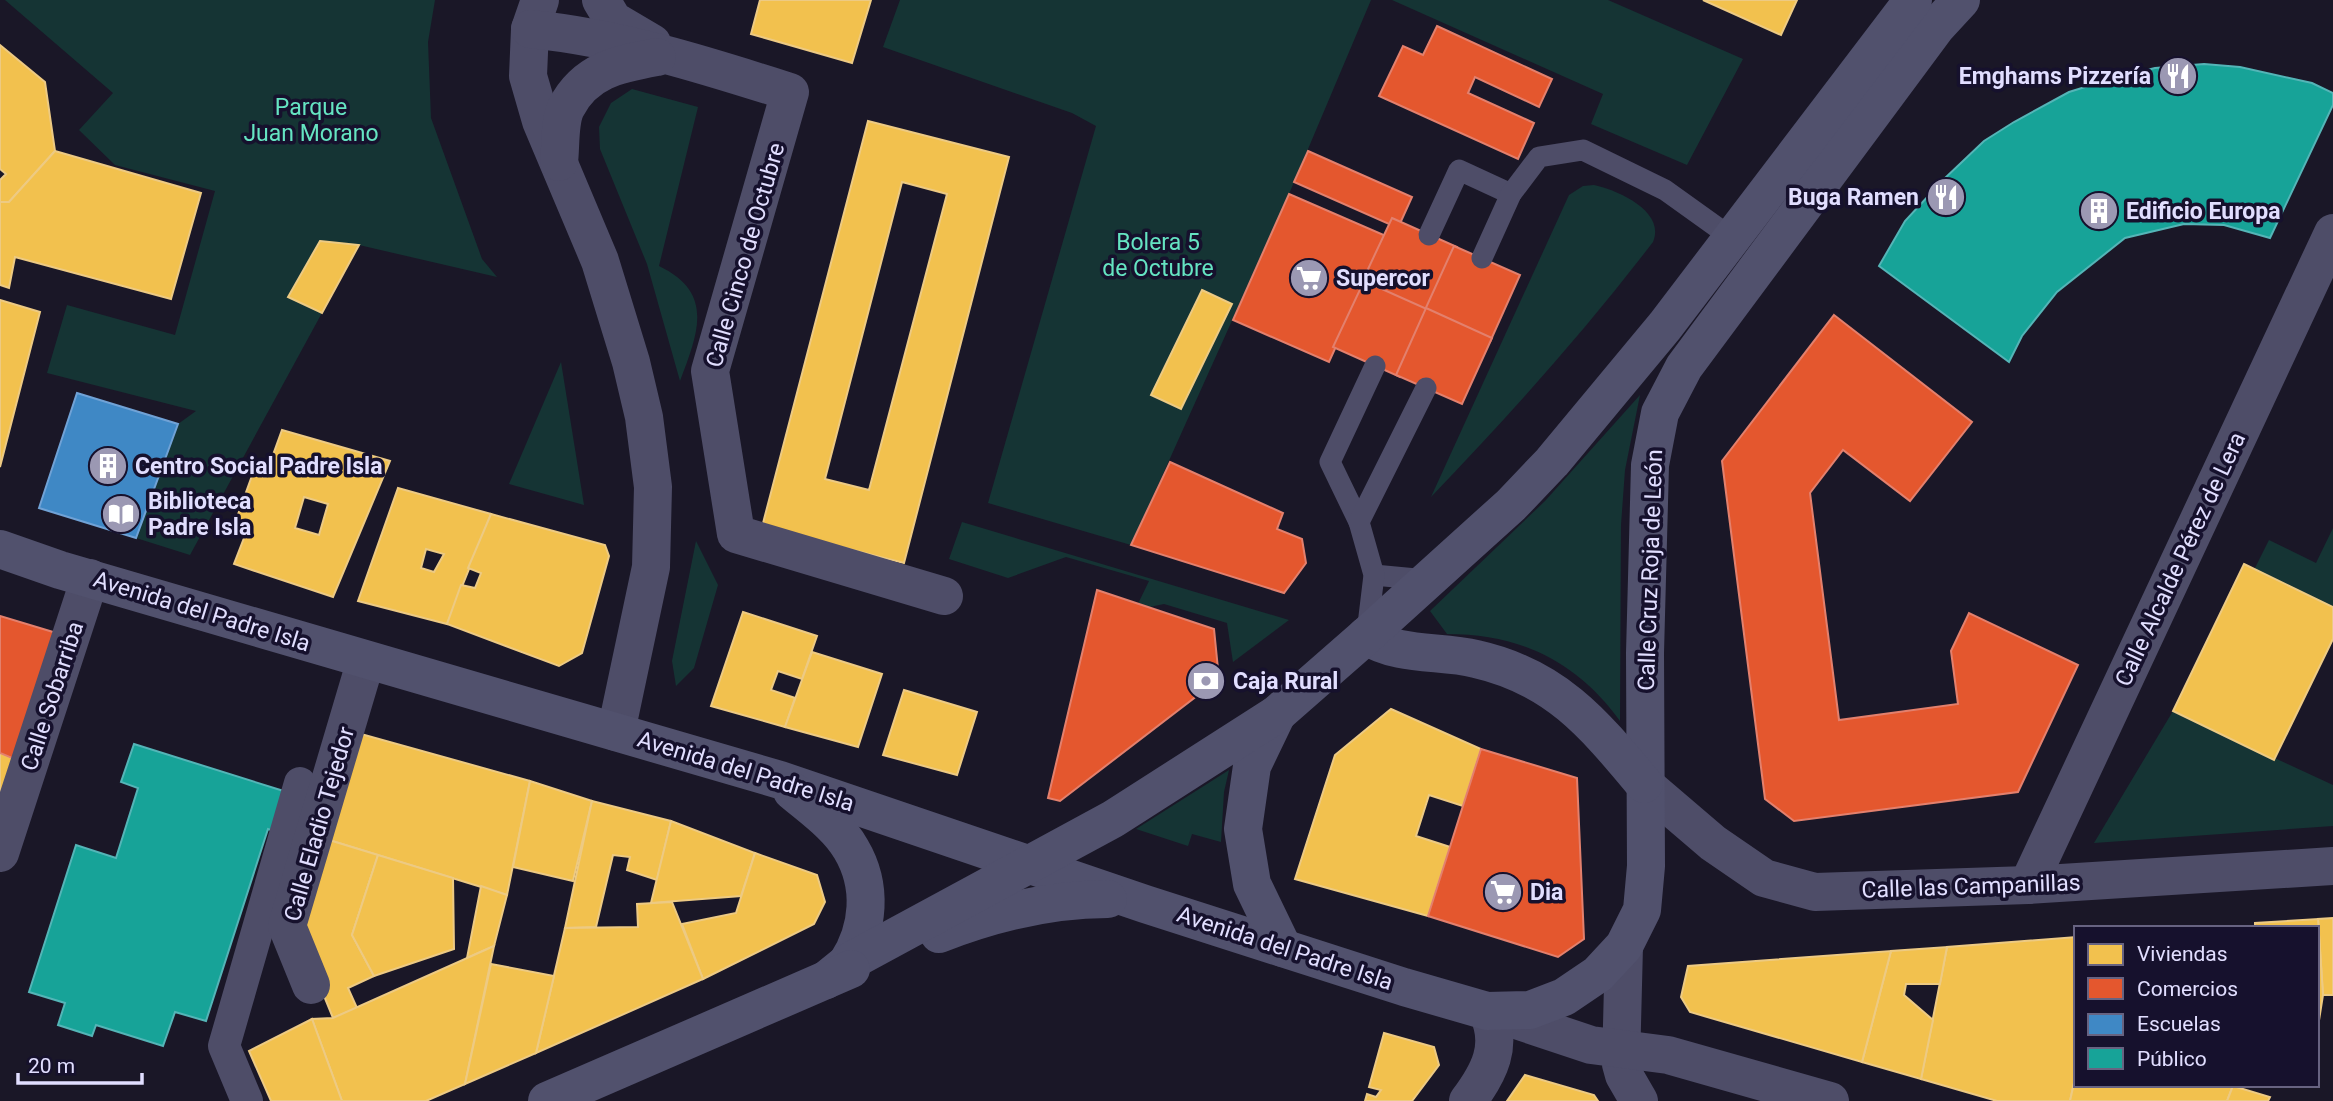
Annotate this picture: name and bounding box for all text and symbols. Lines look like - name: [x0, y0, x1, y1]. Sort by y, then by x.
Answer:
- restaurant icon: Emghams Pizzería: [2157, 55, 2199, 97]
- place label: Emghams Pizzería: [1959, 63, 2151, 90]
- park label: Parque Juan Morano: [243, 94, 379, 147]
- street label: Calle Cinco de Octubre: [700, 140, 790, 371]
- restaurant icon: Buga Ramen: [1925, 176, 1967, 218]
- place label: Buga Ramen: [1788, 184, 1919, 211]
- building icon: Edificio Europa: [2078, 190, 2120, 232]
- place label: Edificio Europa: [2126, 198, 2281, 225]
- park label: Bolera 5 de Octubre: [1102, 229, 1214, 282]
- supermarket icon: Supercor: [1288, 257, 1330, 299]
- place label: Supercor: [1336, 265, 1431, 292]
- street label: Calle Alcalde Pérez de Lera: [2110, 428, 2251, 690]
- building icon: Centro Social Padre Isla: [87, 445, 129, 487]
- street label: Calle Cruz Roja de León: [1633, 449, 1668, 691]
- place label: Centro Social Padre Isla: [135, 453, 383, 480]
- place label: Biblioteca Padre Isla: [148, 488, 251, 541]
- library icon: Biblioteca Padre Isla: [100, 493, 142, 535]
- street label: Avenida del Padre Isla: [90, 566, 313, 657]
- street label: Calle Sobarriba: [16, 618, 89, 774]
- bank icon: Caja Rural: [1185, 660, 1227, 702]
- place label: Caja Rural: [1233, 668, 1338, 695]
- street label: Calle Eladio Tejedor: [279, 724, 360, 925]
- street label: Avenida del Padre Isla: [634, 726, 857, 817]
- street label: Calle las Campanillas: [1861, 869, 2081, 904]
- supermarket icon: Dia: [1482, 871, 1524, 913]
- place label: Dia: [1530, 879, 1563, 906]
- street label: Avenida del Padre Isla: [1174, 901, 1396, 996]
- legend: [2074, 926, 2319, 1087]
- text: Viviendas: [2137, 942, 2228, 966]
- text: Comercios: [2137, 977, 2238, 1001]
- text: Escuelas: [2137, 1012, 2221, 1036]
- scale bar: [18, 1042, 142, 1086]
- text: Público: [2137, 1047, 2207, 1071]
- text: 20 m: [28, 1054, 75, 1078]

